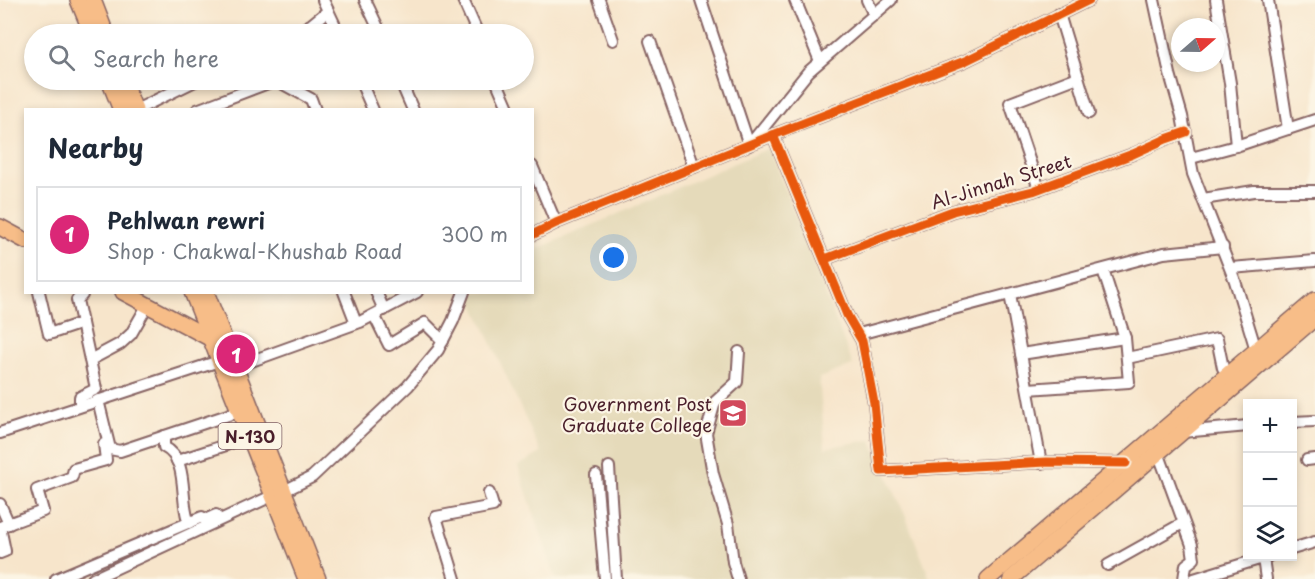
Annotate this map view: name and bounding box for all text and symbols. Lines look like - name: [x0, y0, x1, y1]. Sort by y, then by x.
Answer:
- north arrow: [1171, 18, 1225, 72]
- search box: [24, 24, 534, 90]
- icon: search: [45, 41, 78, 74]
- text: Search here: [93, 41, 219, 74]
- text: Nearby: [48, 128, 143, 167]
- street label: Al-Jinnah Street: [927, 147, 1075, 215]
- text: Pehlwan rewri: [107, 203, 265, 236]
- text: 1: [65, 219, 74, 249]
- text: 300 m: [441, 219, 508, 249]
- text: Shop · Chakwal-Khushab Road: [107, 236, 402, 266]
- your location: [599, 243, 628, 272]
- pin: 1: [216, 332, 256, 376]
- place label: Government Post Graduate College: [562, 390, 712, 438]
- school or university icon: Government Post Graduate College: [717, 397, 749, 429]
- map controls: [1243, 399, 1297, 561]
- button: +: [1243, 399, 1297, 453]
- road number: N-130: [218, 423, 282, 449]
- button: −: [1243, 453, 1297, 507]
- button: layers: [1243, 507, 1297, 561]

